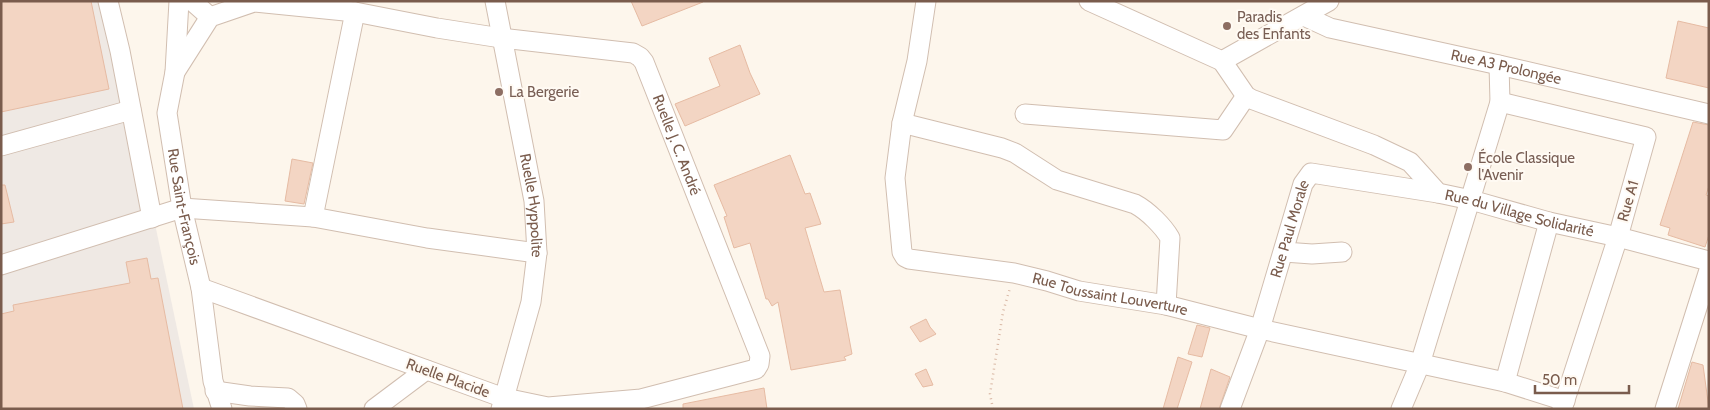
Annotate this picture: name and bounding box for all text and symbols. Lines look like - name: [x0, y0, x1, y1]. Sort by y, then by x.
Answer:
- place label: Paradis des Enfants: [1237, 8, 1311, 43]
- marker: Paradis des Enfants: [1221, 20, 1233, 32]
- street label: Rue A3 Prolongée: [1449, 46, 1563, 88]
- place label: La Bergerie: [509, 83, 579, 101]
- marker: La Bergerie: [493, 86, 505, 98]
- street label: Ruelle J. C. André: [649, 92, 705, 198]
- street label: Rue Saint-François: [164, 147, 204, 267]
- place label: École Classique l'Avenir: [1478, 148, 1575, 184]
- street label: Ruelle Hyppolite: [516, 152, 546, 259]
- marker: École Classique l'Avenir: [1462, 161, 1474, 173]
- street label: Rue Paul Morale: [1267, 175, 1313, 280]
- street label: Rue A1: [1614, 178, 1642, 224]
- street label: Rue du Village Solidarité: [1443, 186, 1596, 241]
- street label: Rue Toussaint Louverture: [1031, 269, 1190, 319]
- street label: Ruelle Placide: [404, 355, 493, 402]
- scale bar: [1535, 362, 1629, 394]
- text: 50 m: [1542, 371, 1577, 389]

